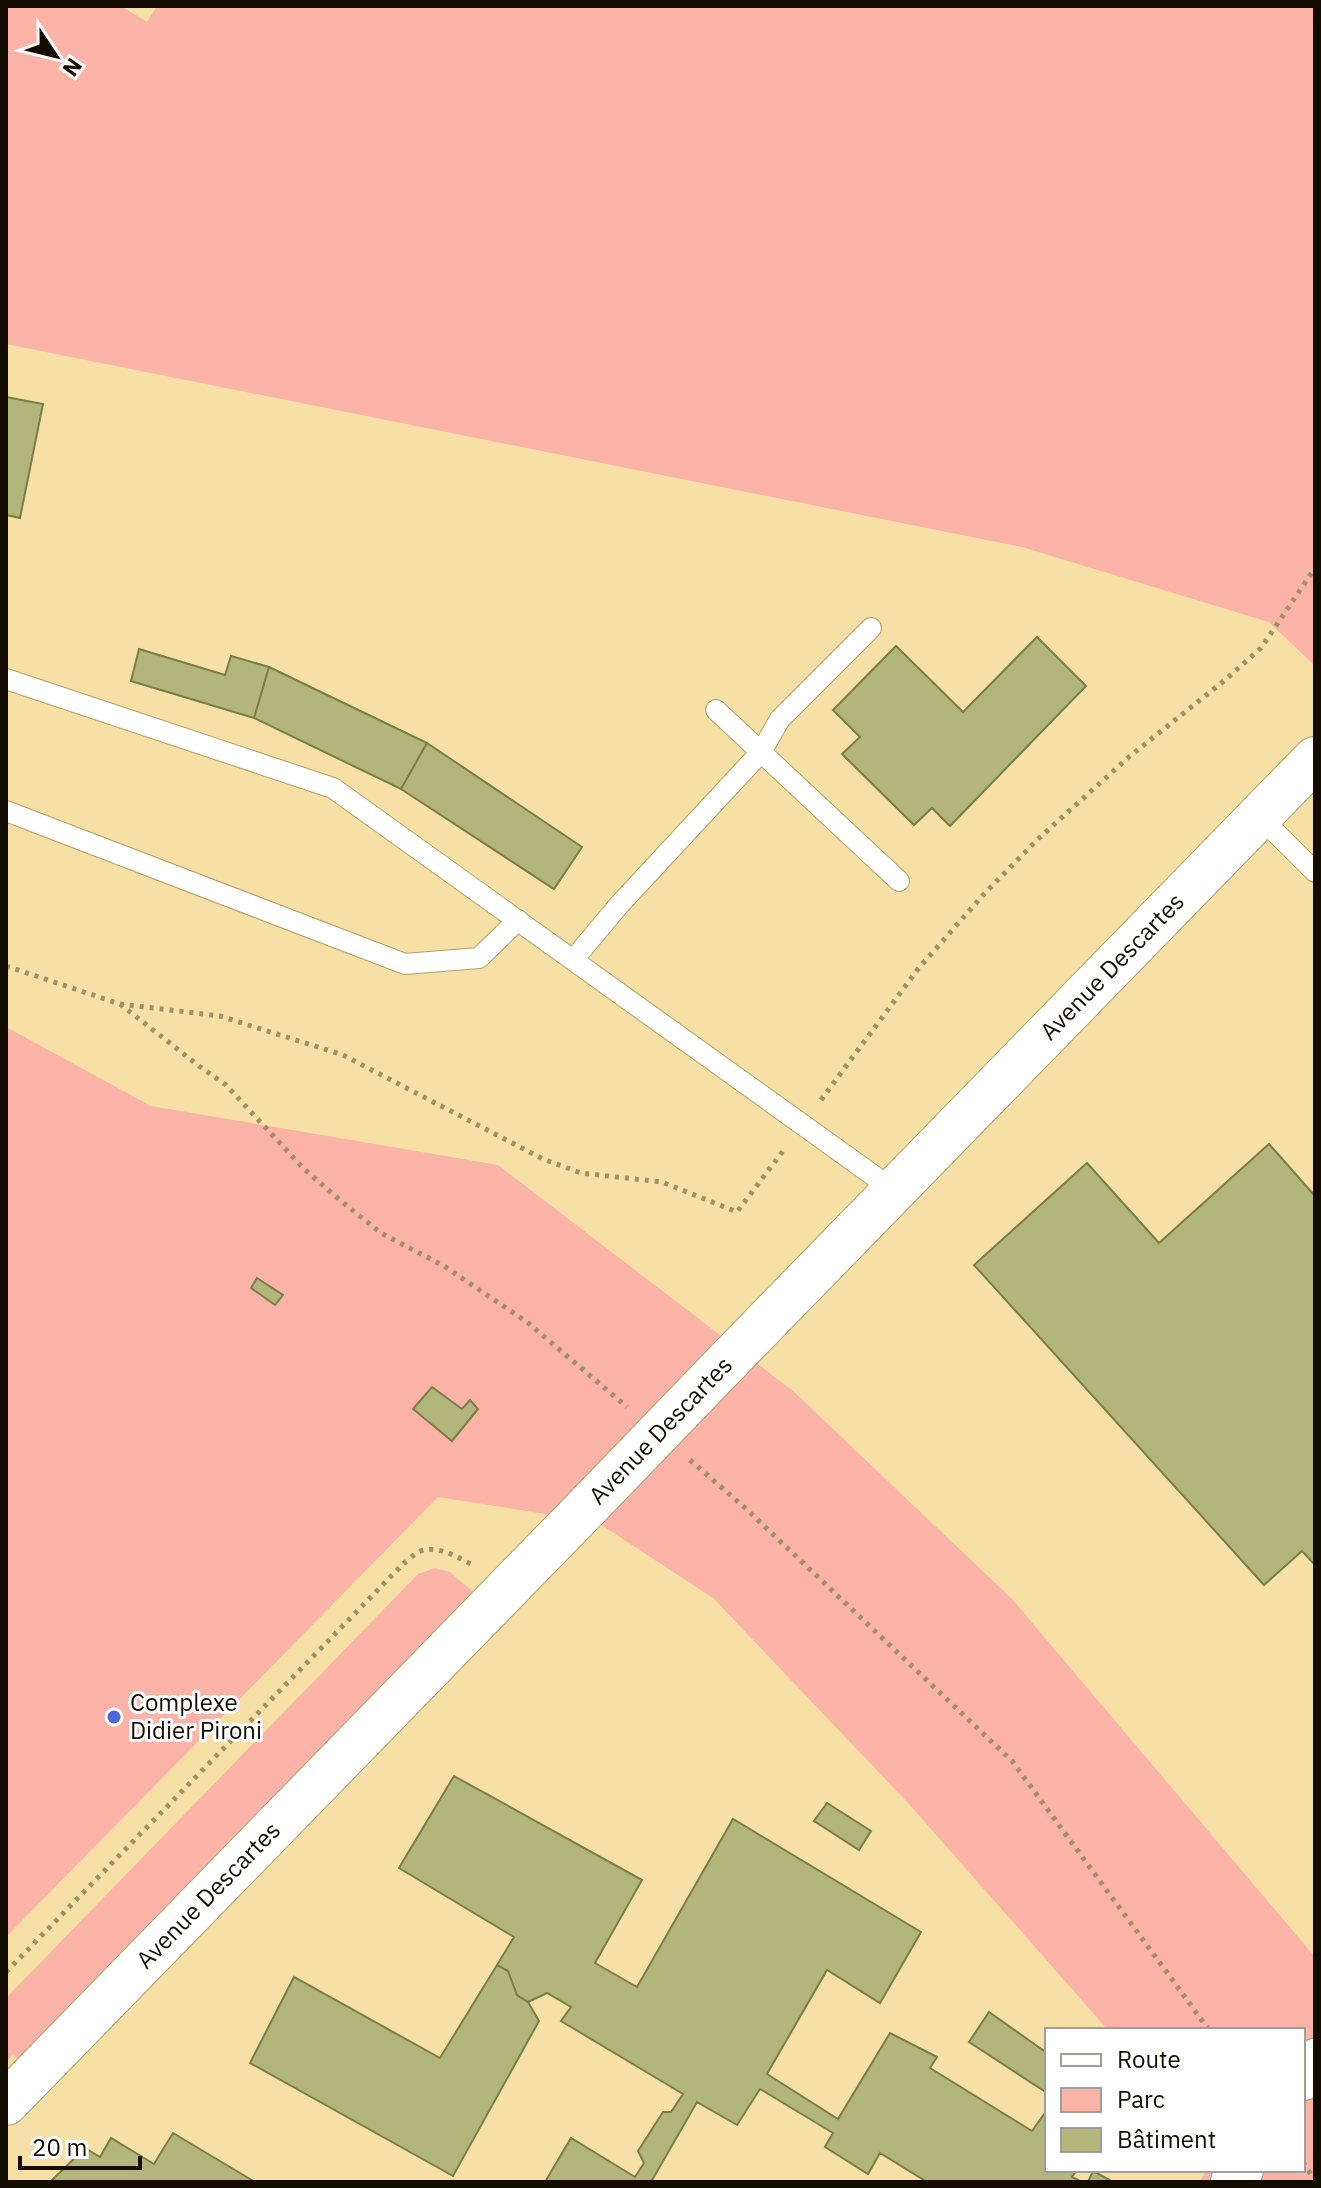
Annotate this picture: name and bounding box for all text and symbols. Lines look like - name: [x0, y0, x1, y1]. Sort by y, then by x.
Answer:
- north arrow: [16, 16, 96, 96]
- text: N: [56, 53, 89, 83]
- street label: Avenue Descartes: [1033, 886, 1191, 1047]
- street label: Avenue Descartes: [581, 1349, 739, 1511]
- place label: Complexe Didier Pironi: [130, 1686, 262, 1746]
- marker: Complexe Didier Pironi: [105, 1708, 123, 1726]
- street label: Avenue Descartes: [129, 1814, 287, 1975]
- legend: [1045, 2028, 1305, 2172]
- text: Route: [1117, 2043, 1181, 2075]
- text: Parc: [1117, 2083, 1165, 2115]
- scale bar: [20, 2120, 140, 2170]
- text: Bâtiment: [1117, 2123, 1216, 2155]
- text: 20 m: [32, 2131, 87, 2163]

